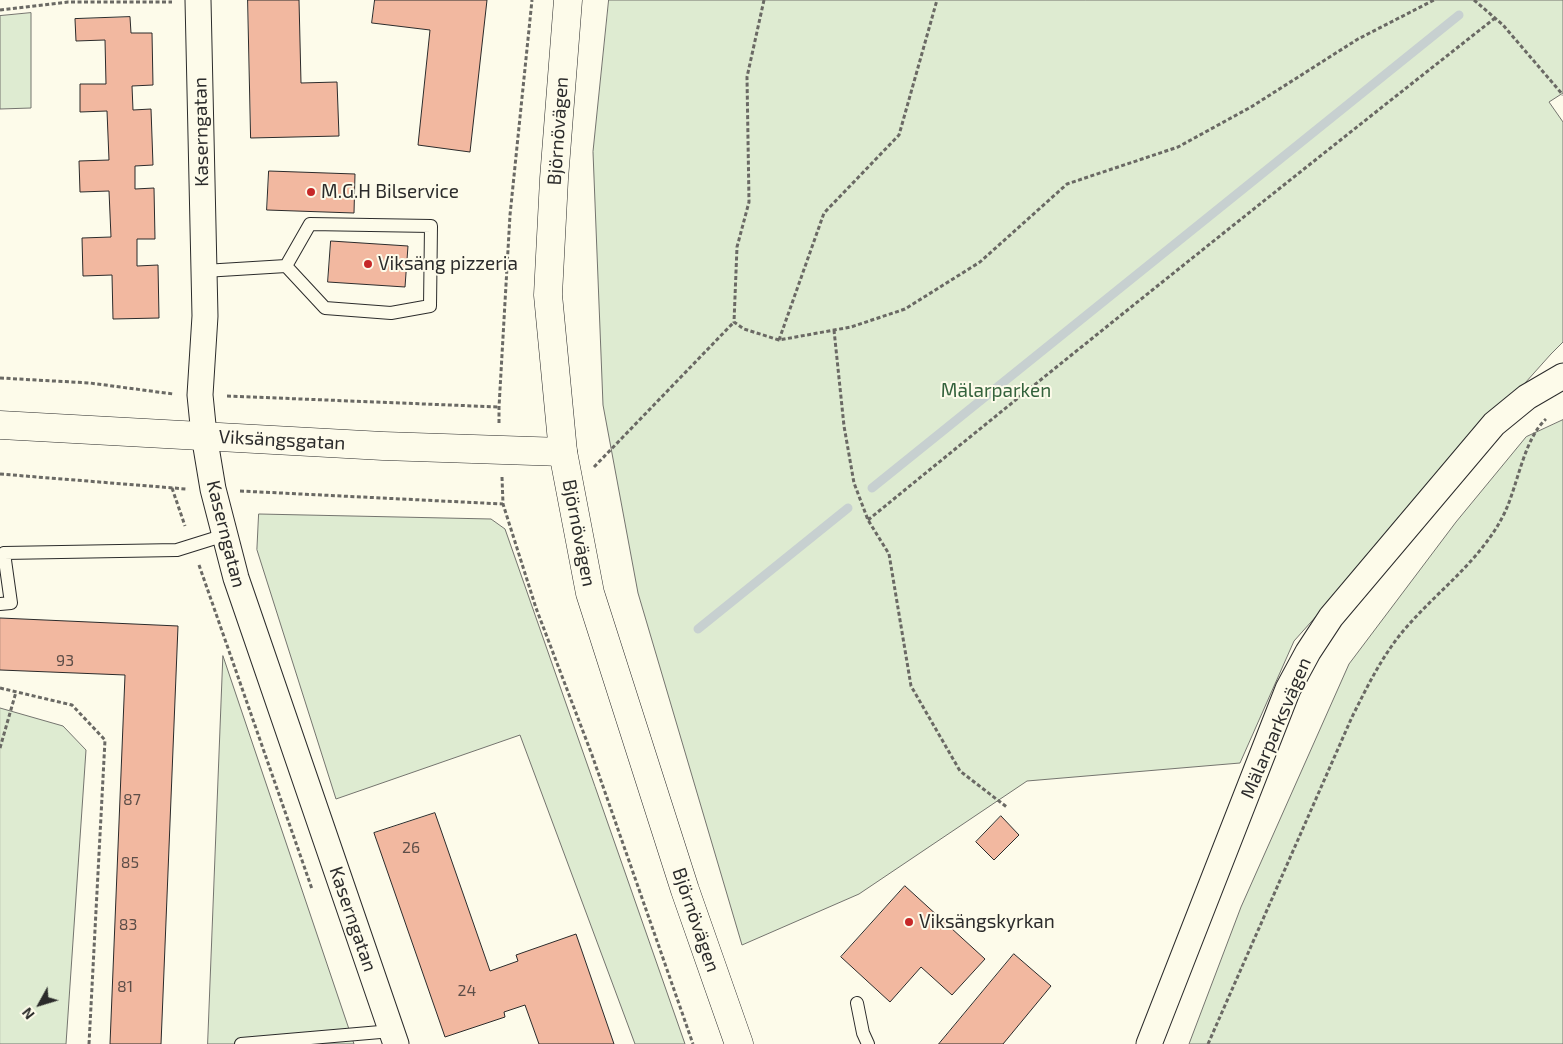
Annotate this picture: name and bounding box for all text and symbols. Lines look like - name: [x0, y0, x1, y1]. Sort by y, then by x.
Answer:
- street label: Björnövägen: [543, 76, 573, 186]
- street label: Kaserngatan: [189, 77, 213, 187]
- place label: M.G.H Bilservice: [321, 181, 459, 203]
- marker: M.G.H Bilservice: [305, 186, 317, 198]
- place label: Viksäng pizzeria: [378, 253, 518, 275]
- marker: Viksäng pizzeria: [362, 258, 374, 270]
- park label: Mälarparken: [941, 380, 1051, 402]
- street label: Viksängsgatan: [218, 425, 346, 455]
- street label: Björnövägen: [557, 477, 601, 589]
- street label: Kaserngatan: [202, 478, 250, 590]
- house number: 93: [56, 651, 74, 671]
- street label: Mälarparksvägen: [1236, 654, 1316, 802]
- house number: 87: [123, 790, 141, 810]
- house number: 26: [402, 838, 420, 858]
- house number: 85: [121, 853, 139, 873]
- street label: Kaserngatan: [324, 863, 382, 975]
- street label: Björnövägen: [668, 865, 724, 975]
- place label: Viksängskyrkan: [919, 911, 1055, 933]
- house number: 83: [119, 915, 137, 935]
- marker: Viksängskyrkan: [903, 916, 915, 928]
- house number: 81: [117, 977, 133, 997]
- north arrow: [15, 979, 65, 1029]
- house number: 24: [458, 981, 476, 1001]
- text: N: [18, 1004, 38, 1023]

